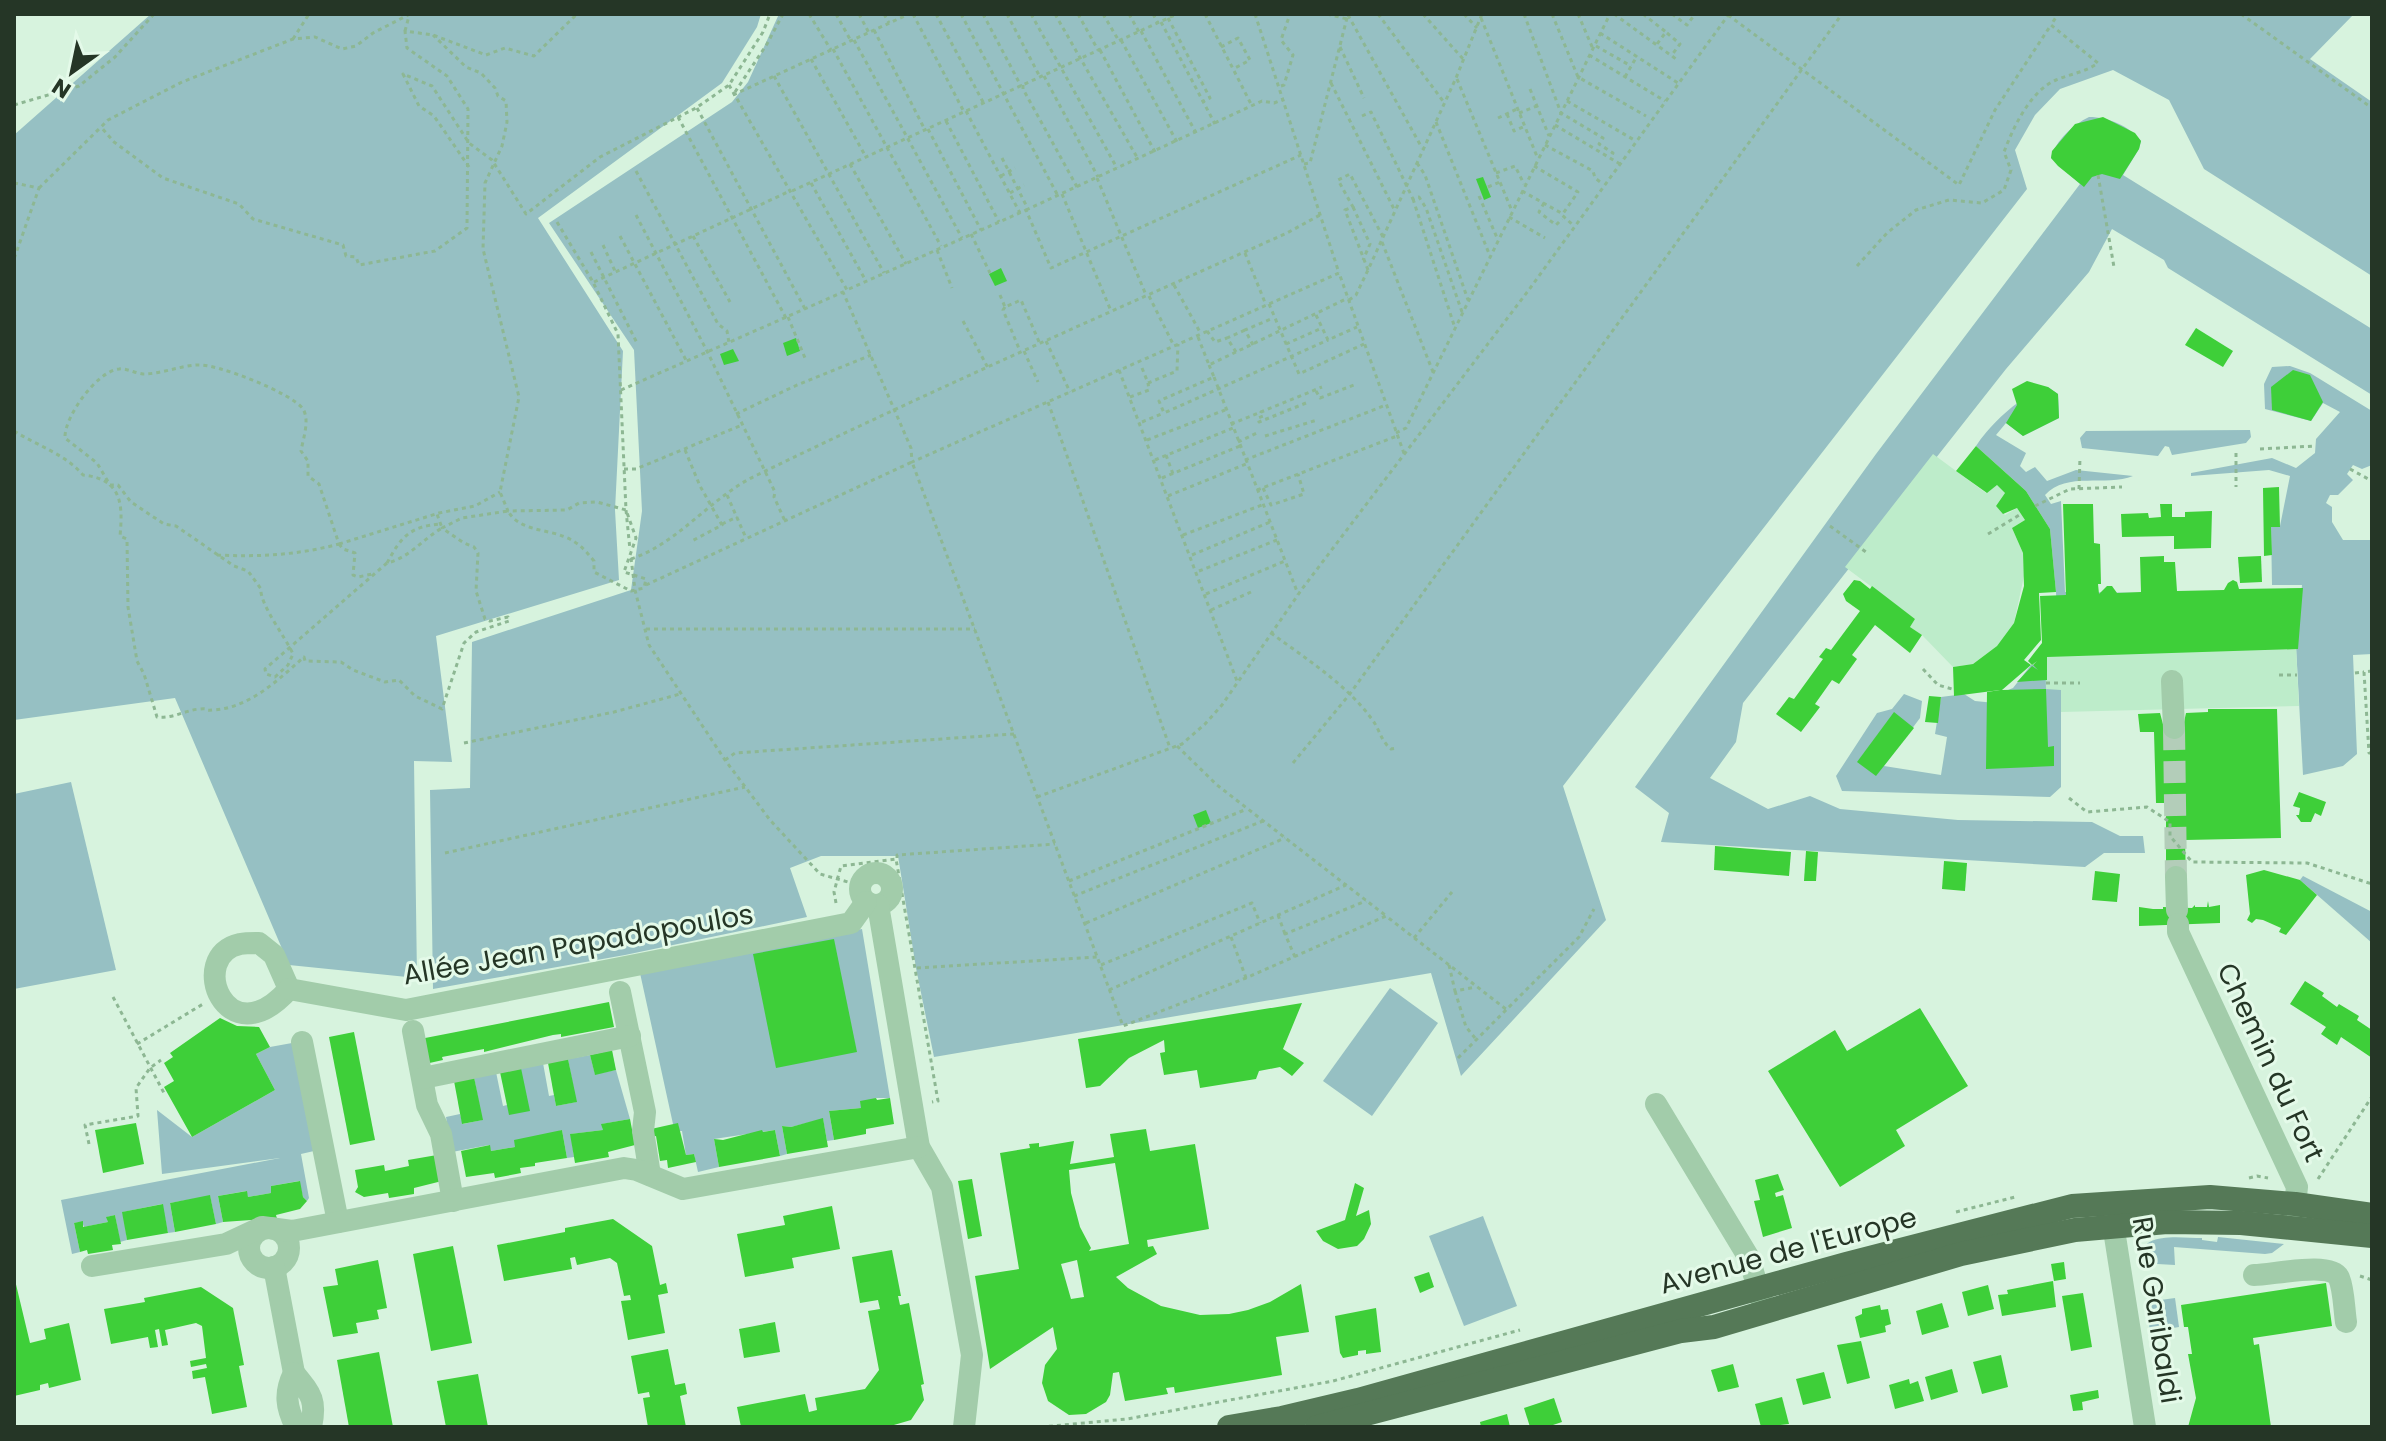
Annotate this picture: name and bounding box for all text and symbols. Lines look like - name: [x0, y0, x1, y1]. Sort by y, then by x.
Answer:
- north arrow: [32, 32, 112, 112]
- text: N: [46, 71, 77, 106]
- street label: Allée Jean Papadopoulos: [400, 894, 756, 995]
- street label: Chemin du Fort: [2207, 957, 2334, 1168]
- street label: Avenue de l'Europe: [1655, 1197, 1921, 1304]
- street label: Rue Garibaldi: [2123, 1214, 2191, 1406]

